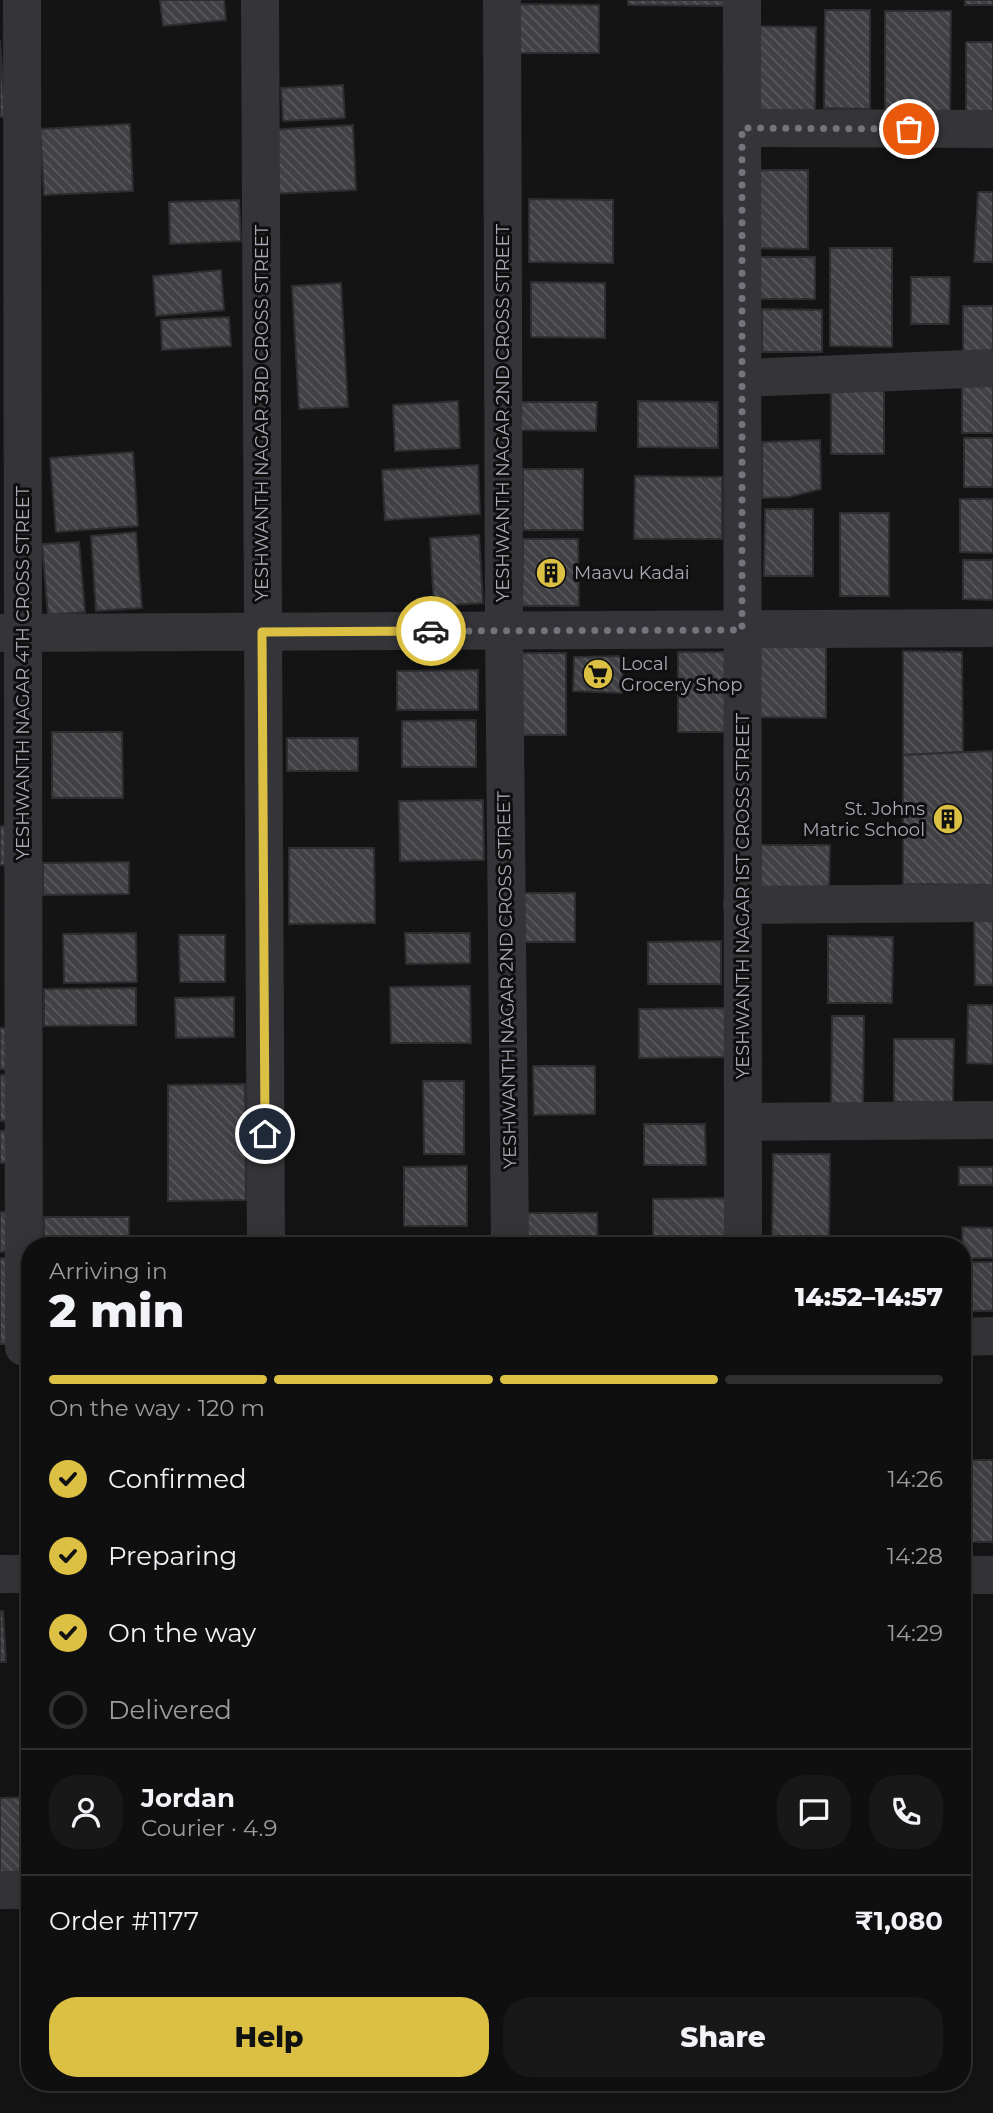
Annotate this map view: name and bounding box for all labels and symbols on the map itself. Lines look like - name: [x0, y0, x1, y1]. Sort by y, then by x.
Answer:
- pin: [879, 99, 939, 159]
- street label: YESHWANTH NAGAR 2ND CROSS STREET: [492, 223, 514, 602]
- street label: YESHWANTH NAGAR 3RD CROSS STREET: [251, 224, 273, 601]
- street label: YESHWANTH NAGAR 4TH CROSS STREET: [12, 485, 34, 860]
- building icon: Maavu Kadai: [534, 556, 568, 590]
- place label: Maavu Kadai: [574, 562, 690, 584]
- courier: [396, 596, 466, 666]
- place label: Local Grocery Shop: [621, 653, 742, 696]
- supermarket icon: Local Grocery Shop: [581, 657, 615, 691]
- street label: YESHWANTH NAGAR 1ST CROSS STREET: [732, 712, 754, 1079]
- street label: YESHWANTH NAGAR 2ND CROSS STREET: [493, 790, 521, 1169]
- place label: St. Johns Matric School: [802, 798, 925, 841]
- building icon: St. Johns Matric School: [931, 802, 965, 836]
- pin: [235, 1104, 295, 1164]

